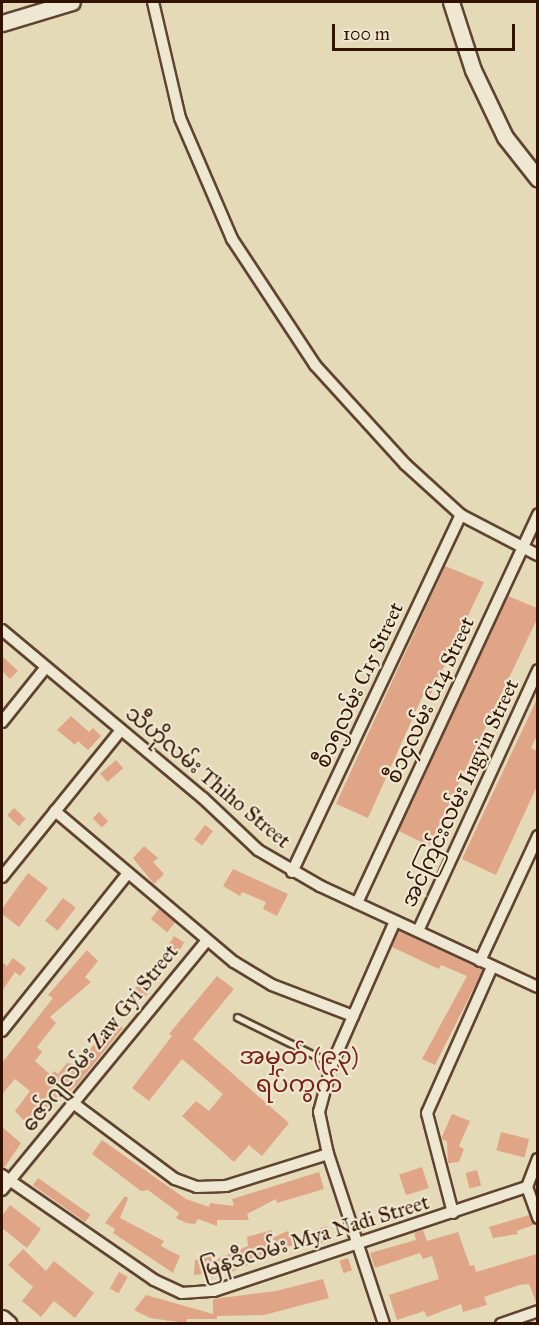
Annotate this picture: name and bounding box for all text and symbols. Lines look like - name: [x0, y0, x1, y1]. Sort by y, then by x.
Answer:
- scale bar: [335, 12, 518, 50]
- text: 100 m: [343, 23, 390, 45]
- street label: စီ၁၅လမ်း C15 Street: [310, 598, 408, 772]
- street label: စီ၁၄လမ်း C14 Street: [380, 613, 480, 787]
- street label: အင်ကြင်းလမ်း Ingyin Street: [396, 675, 524, 911]
- street label: သီဟိုလမ်း Thiho Street: [120, 701, 296, 853]
- street label: ဇော်ဂျီလမ်း Zaw Gyi Street: [17, 939, 183, 1137]
- district label: အမှတ် (၉၃) ရပ်ကွက်: [239, 1043, 359, 1099]
- street label: မြနဒီလမ်း Mya Nadi Street: [198, 1189, 432, 1283]

